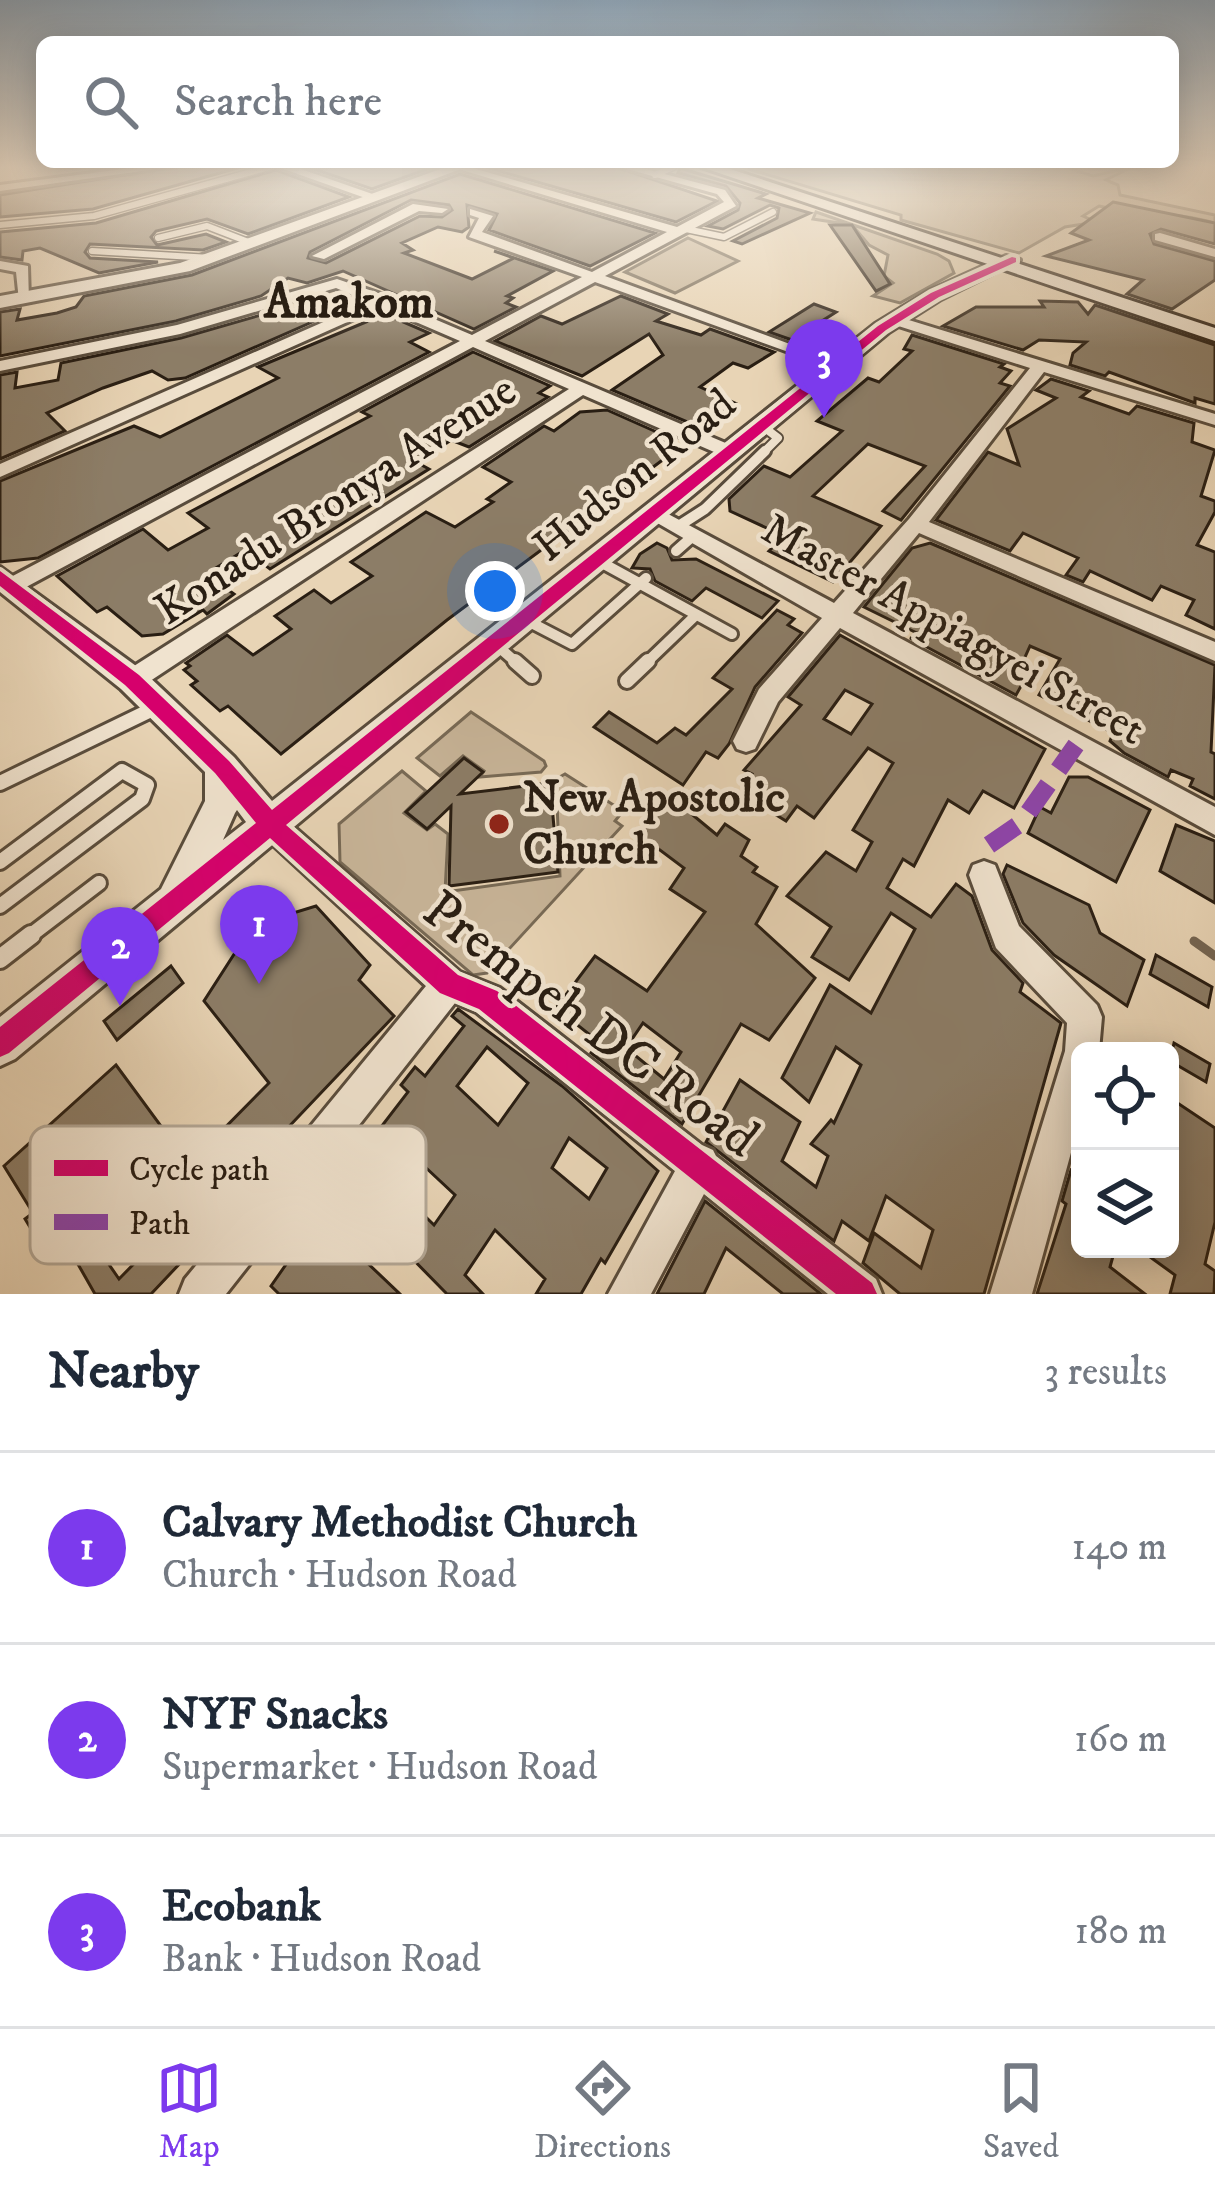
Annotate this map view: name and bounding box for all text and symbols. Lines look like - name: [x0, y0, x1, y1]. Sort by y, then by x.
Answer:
- search box: [36, 36, 1179, 168]
- icon: search: [78, 69, 144, 135]
- text: Search here: [174, 74, 382, 130]
- district label: Amakom: [263, 273, 434, 333]
- pin: 3: [785, 319, 863, 418]
- street label: Konadu Bronya Avenue: [145, 363, 527, 639]
- street label: Hudson Road: [522, 377, 748, 575]
- street label: Master Appiagyei Street: [752, 501, 1154, 759]
- your location: [465, 561, 525, 621]
- place label: New Apostolic Church: [523, 770, 785, 878]
- marker: New Apostolic Church: [486, 811, 512, 837]
- street label: Prempeh DC Road: [409, 877, 771, 1173]
- pin: 1: [220, 885, 298, 984]
- pin: 2: [81, 907, 159, 1006]
- map controls: [1071, 1042, 1179, 1258]
- button: locate: [1071, 1042, 1179, 1150]
- legend: [30, 1126, 426, 1264]
- text: Cycle path: [129, 1150, 269, 1191]
- button: layers: [1071, 1150, 1179, 1258]
- text: Path: [129, 1204, 190, 1245]
- text: Nearby: [48, 1340, 199, 1404]
- text: 3 results: [1044, 1348, 1167, 1397]
- text: Calvary Methodist Church: [162, 1495, 637, 1551]
- text: 1: [80, 1523, 94, 1572]
- text: 140 m: [1072, 1523, 1167, 1572]
- text: Church · Hudson Road: [162, 1551, 517, 1600]
- text: NYF Snacks: [162, 1687, 388, 1743]
- text: 2: [77, 1715, 97, 1764]
- text: 160 m: [1074, 1715, 1167, 1764]
- text: Supermarket · Hudson Road: [162, 1743, 597, 1792]
- text: Ecobank: [162, 1879, 321, 1935]
- text: 3: [80, 1907, 94, 1956]
- text: 180 m: [1075, 1907, 1167, 1956]
- text: Bank · Hudson Road: [162, 1935, 481, 1984]
- tab: Map: [156, 2055, 222, 2168]
- tab: Directions: [534, 2055, 671, 2168]
- tab: Saved: [983, 2055, 1059, 2168]

